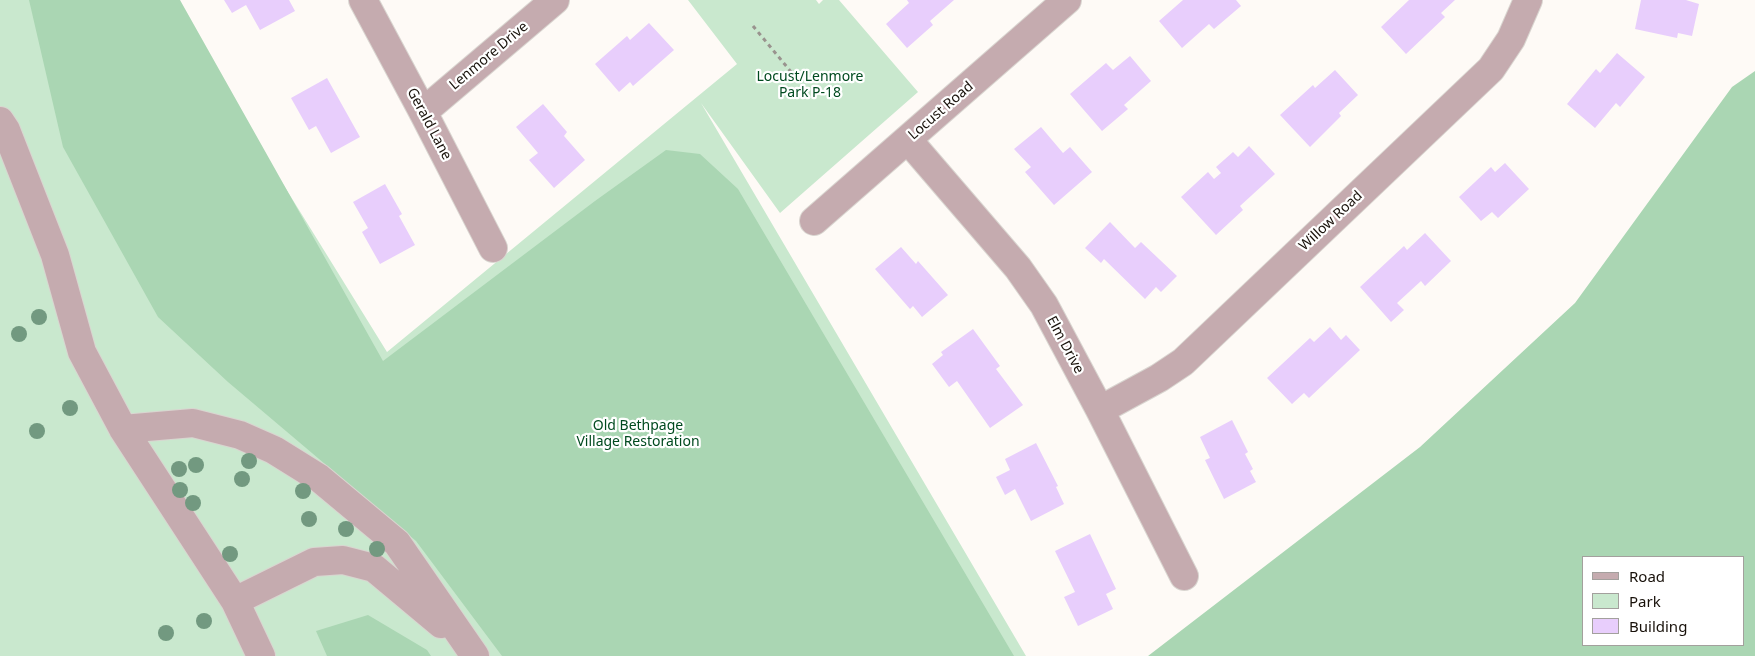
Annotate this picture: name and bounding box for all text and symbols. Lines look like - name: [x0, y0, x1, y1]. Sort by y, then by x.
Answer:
- street label: Lenmore Drive: [446, 18, 532, 94]
- park label: Locust/Lenmore Park P-18: [757, 69, 863, 102]
- street label: Locust Road: [905, 78, 977, 144]
- street label: Gerald Lane: [403, 85, 455, 163]
- street label: Willow Road: [1296, 187, 1366, 255]
- street label: Elm Drive: [1043, 313, 1087, 377]
- park label: Old Bethpage Village Restoration: [576, 418, 700, 451]
- legend: [1582, 556, 1745, 646]
- text: Road: [1629, 566, 1665, 586]
- text: Park: [1629, 591, 1661, 611]
- text: Building: [1629, 616, 1687, 636]

